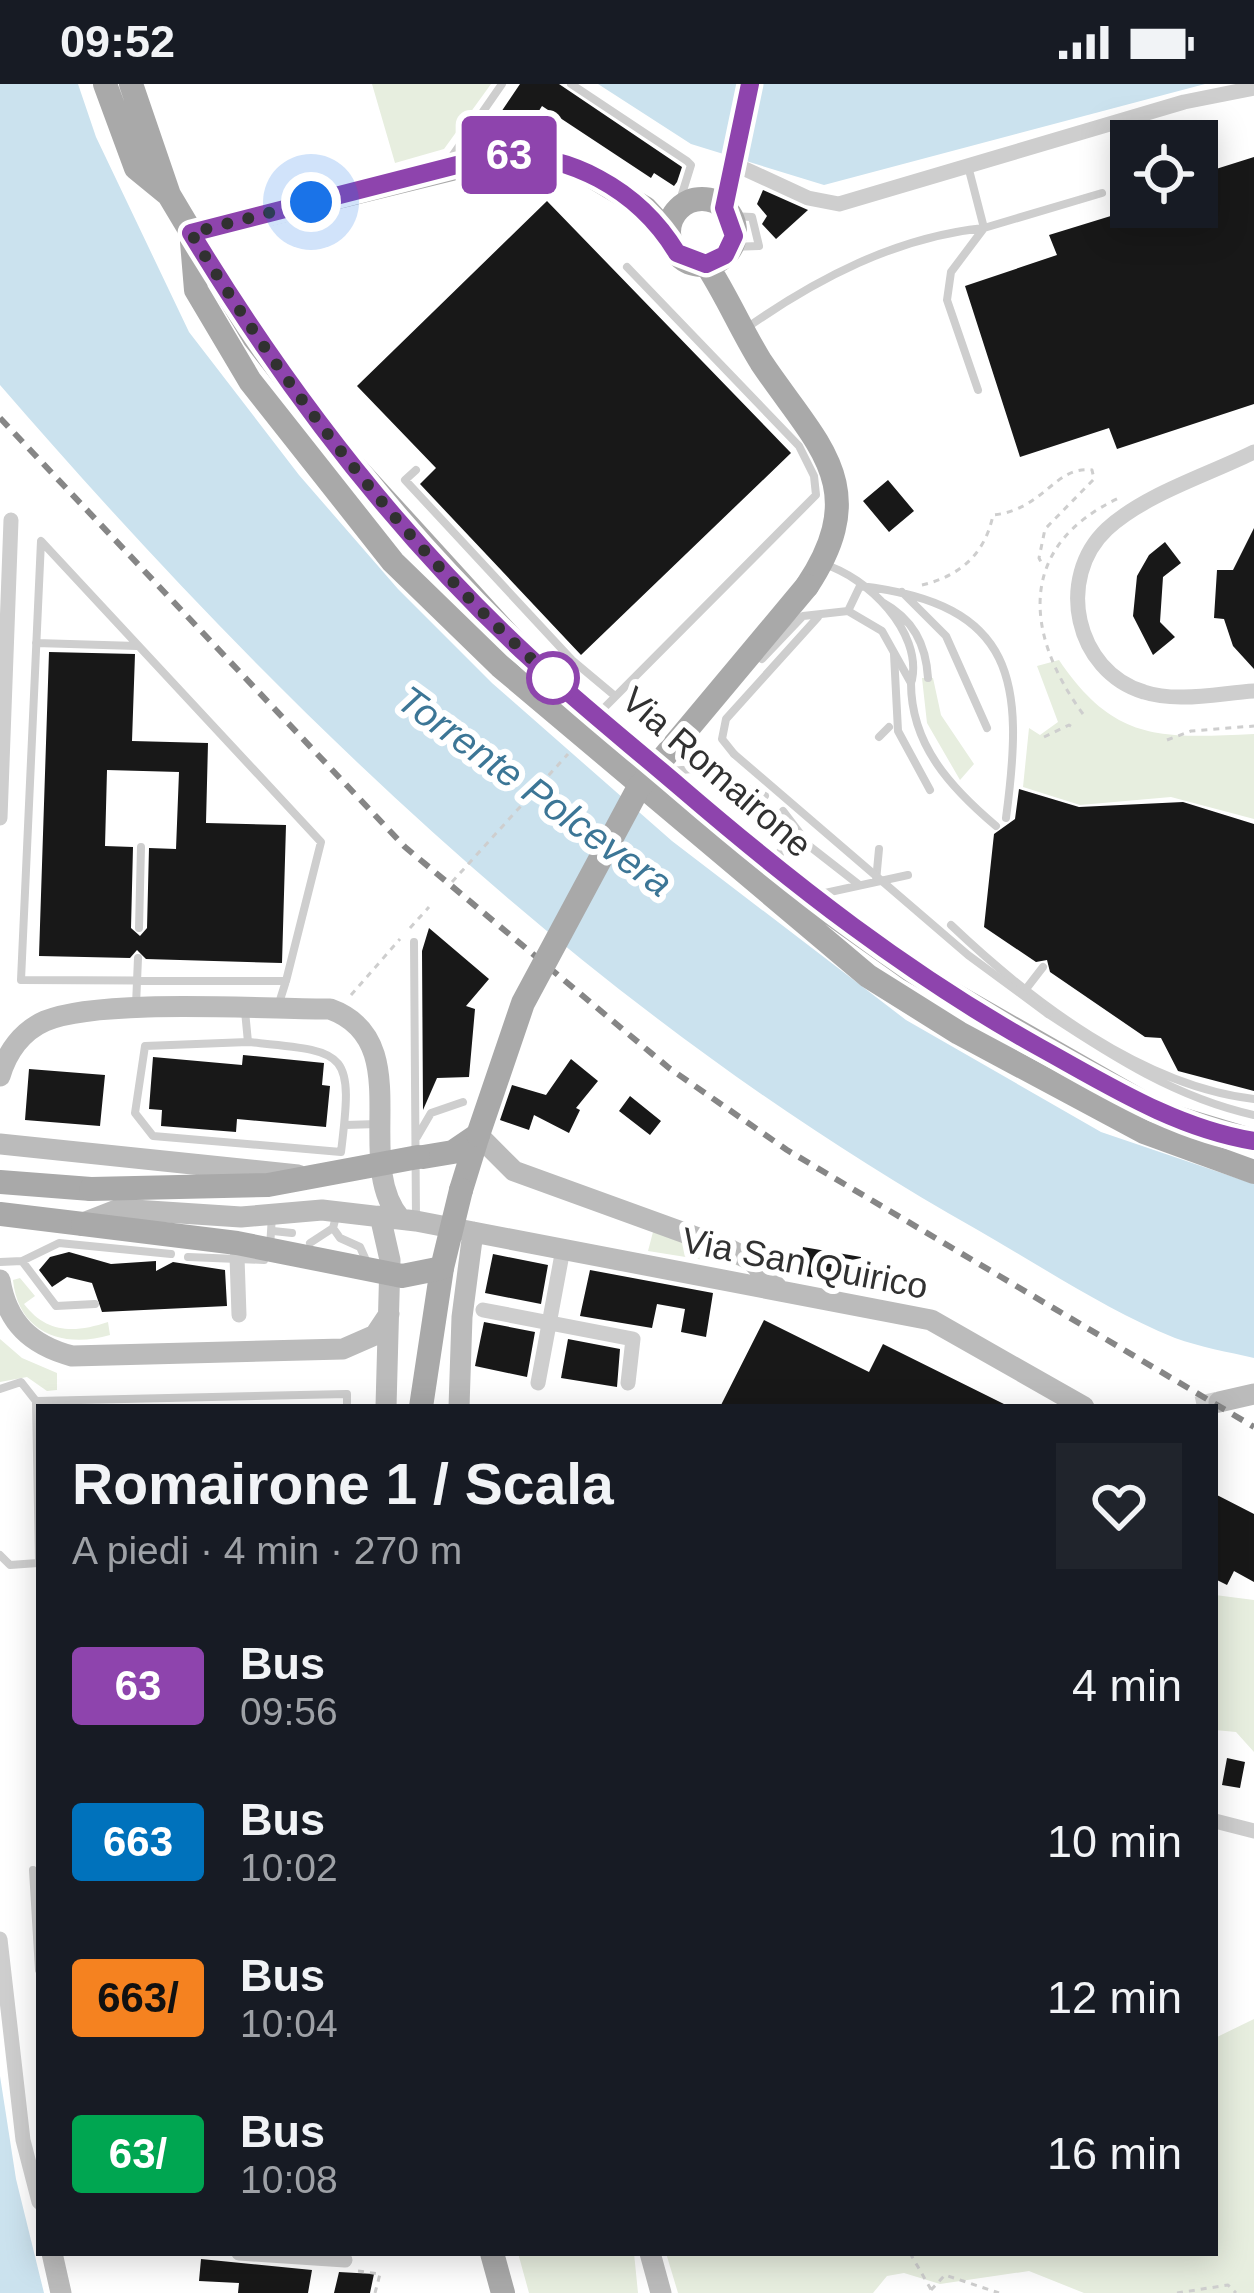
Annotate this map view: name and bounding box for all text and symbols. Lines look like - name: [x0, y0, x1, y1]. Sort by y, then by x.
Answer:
- text: 09:52: [60, 16, 175, 67]
- line badge: 63: [455, 116, 563, 194]
- map controls: [1110, 120, 1218, 228]
- button: locate: [1110, 120, 1218, 228]
- text: 63: [486, 131, 532, 178]
- your location: [281, 172, 341, 232]
- unlabelled marker: [528, 653, 578, 703]
- water label: Torrente Polcevera: [390, 677, 680, 905]
- street label: Via Romairone: [614, 679, 820, 865]
- street label: Via San Quirico: [679, 1219, 931, 1307]
- button: heart: [1056, 1443, 1182, 1569]
- text: Romairone 1 / Scala: [72, 1452, 614, 1516]
- text: A piedi · 4 min · 270 m: [72, 1529, 462, 1572]
- text: Bus: [240, 1638, 325, 1689]
- text: 4 min: [1072, 1660, 1182, 1711]
- text: 63: [115, 1662, 161, 1709]
- text: 09:56: [240, 1690, 338, 1733]
- text: Bus: [240, 1794, 325, 1845]
- text: 10 min: [1047, 1816, 1182, 1867]
- text: 663: [103, 1818, 173, 1865]
- text: 10:02: [240, 1846, 338, 1889]
- text: Bus: [240, 1950, 325, 2001]
- text: 12 min: [1047, 1972, 1182, 2023]
- text: 663/: [97, 1974, 179, 2021]
- text: 10:04: [240, 2002, 338, 2045]
- text: Bus: [240, 2106, 325, 2157]
- text: 16 min: [1047, 2128, 1182, 2179]
- text: 63/: [109, 2130, 167, 2177]
- text: 10:08: [240, 2158, 338, 2201]

